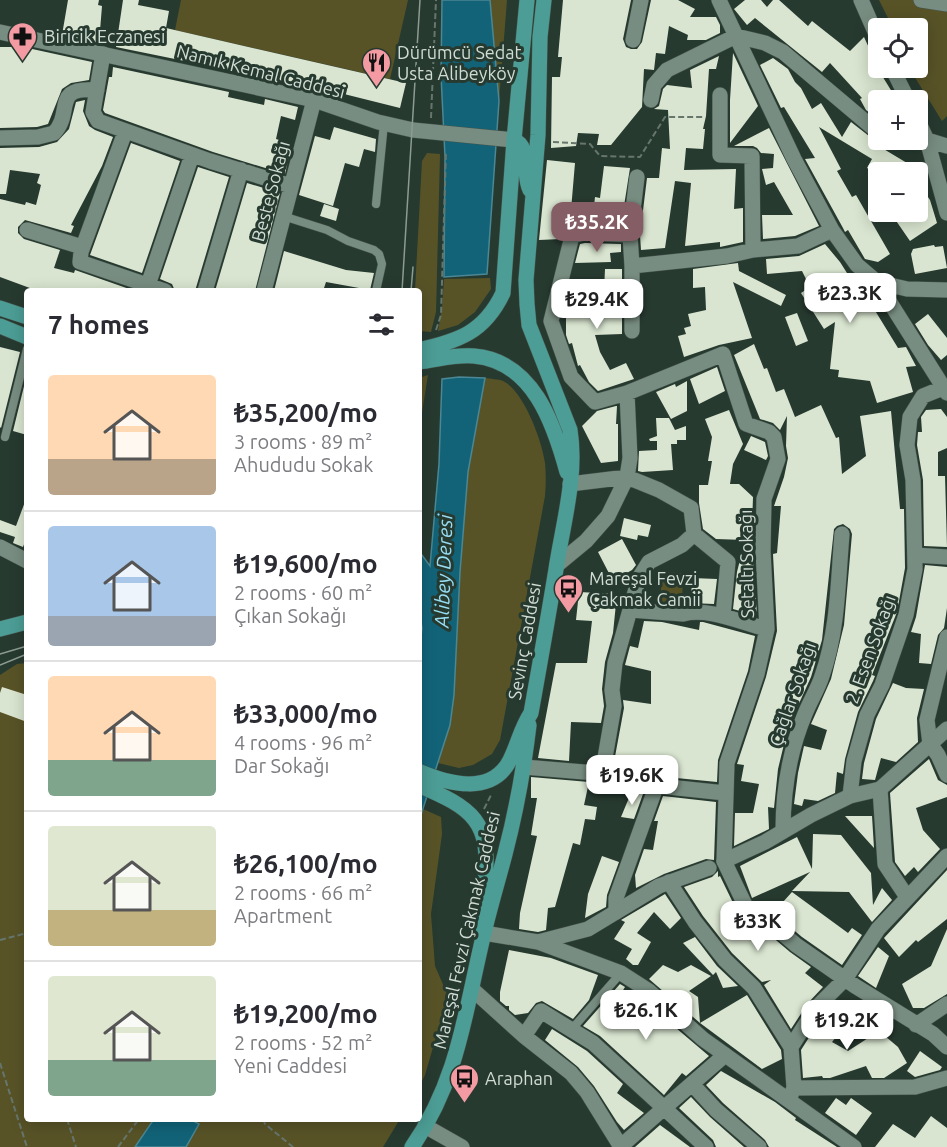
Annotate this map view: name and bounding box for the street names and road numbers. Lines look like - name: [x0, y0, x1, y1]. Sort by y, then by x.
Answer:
- street label: Namık Kemal Caddesi: [175, 40, 347, 102]
- street label: Beste Sokağı: [247, 139, 293, 243]
- street label: Setaltı Sokağı: [735, 509, 757, 619]
- street label: Sevinç Caddesi: [504, 581, 544, 701]
- street label: 2. Esen Sokağı: [841, 592, 899, 706]
- street label: Çağlar Sokağı: [765, 639, 819, 749]
- street label: Mareşal Fevzi Çakmak Caddesi: [429, 809, 503, 1051]

